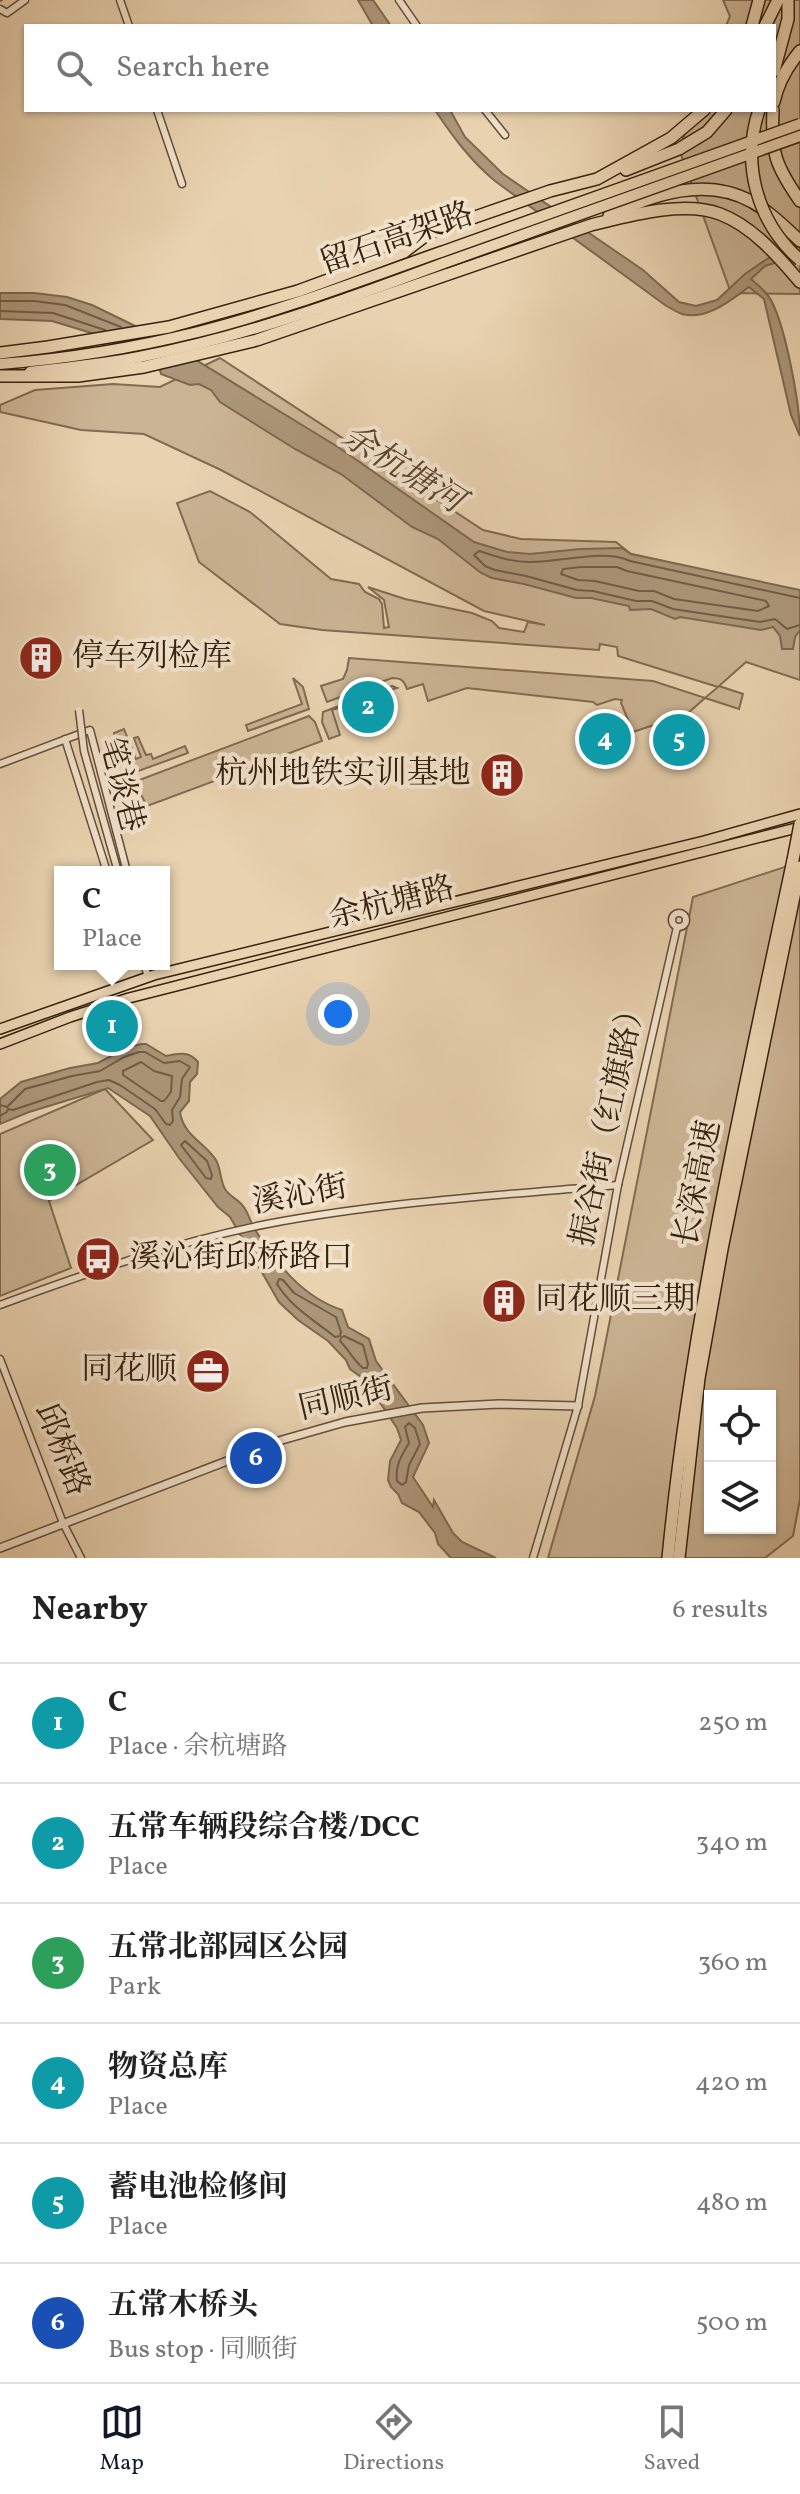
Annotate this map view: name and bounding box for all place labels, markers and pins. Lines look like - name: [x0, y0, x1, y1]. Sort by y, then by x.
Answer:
- building icon: 停车列检库: [17, 634, 65, 682]
- place label: 停车列检库: [72, 636, 232, 680]
- pin: 2: [342, 677, 394, 737]
- pin: 4: [579, 709, 631, 769]
- pin: 5: [653, 710, 705, 770]
- building icon: 杭州地铁实训基地: [478, 751, 526, 799]
- place label: 杭州地铁实训基地: [215, 753, 471, 797]
- pin: 1: [86, 996, 138, 1056]
- pin: 3: [24, 1140, 76, 1200]
- bus stop icon: 溪沁街邱桥路口: [74, 1235, 122, 1283]
- place label: 溪沁街邱桥路口: [129, 1237, 353, 1281]
- building icon: 同花顺三期: [480, 1277, 528, 1325]
- place label: 同花顺三期: [535, 1279, 695, 1323]
- office icon: 同花顺: [184, 1347, 232, 1395]
- place label: 同花顺: [81, 1349, 177, 1393]
- pin: 6: [230, 1428, 282, 1488]

